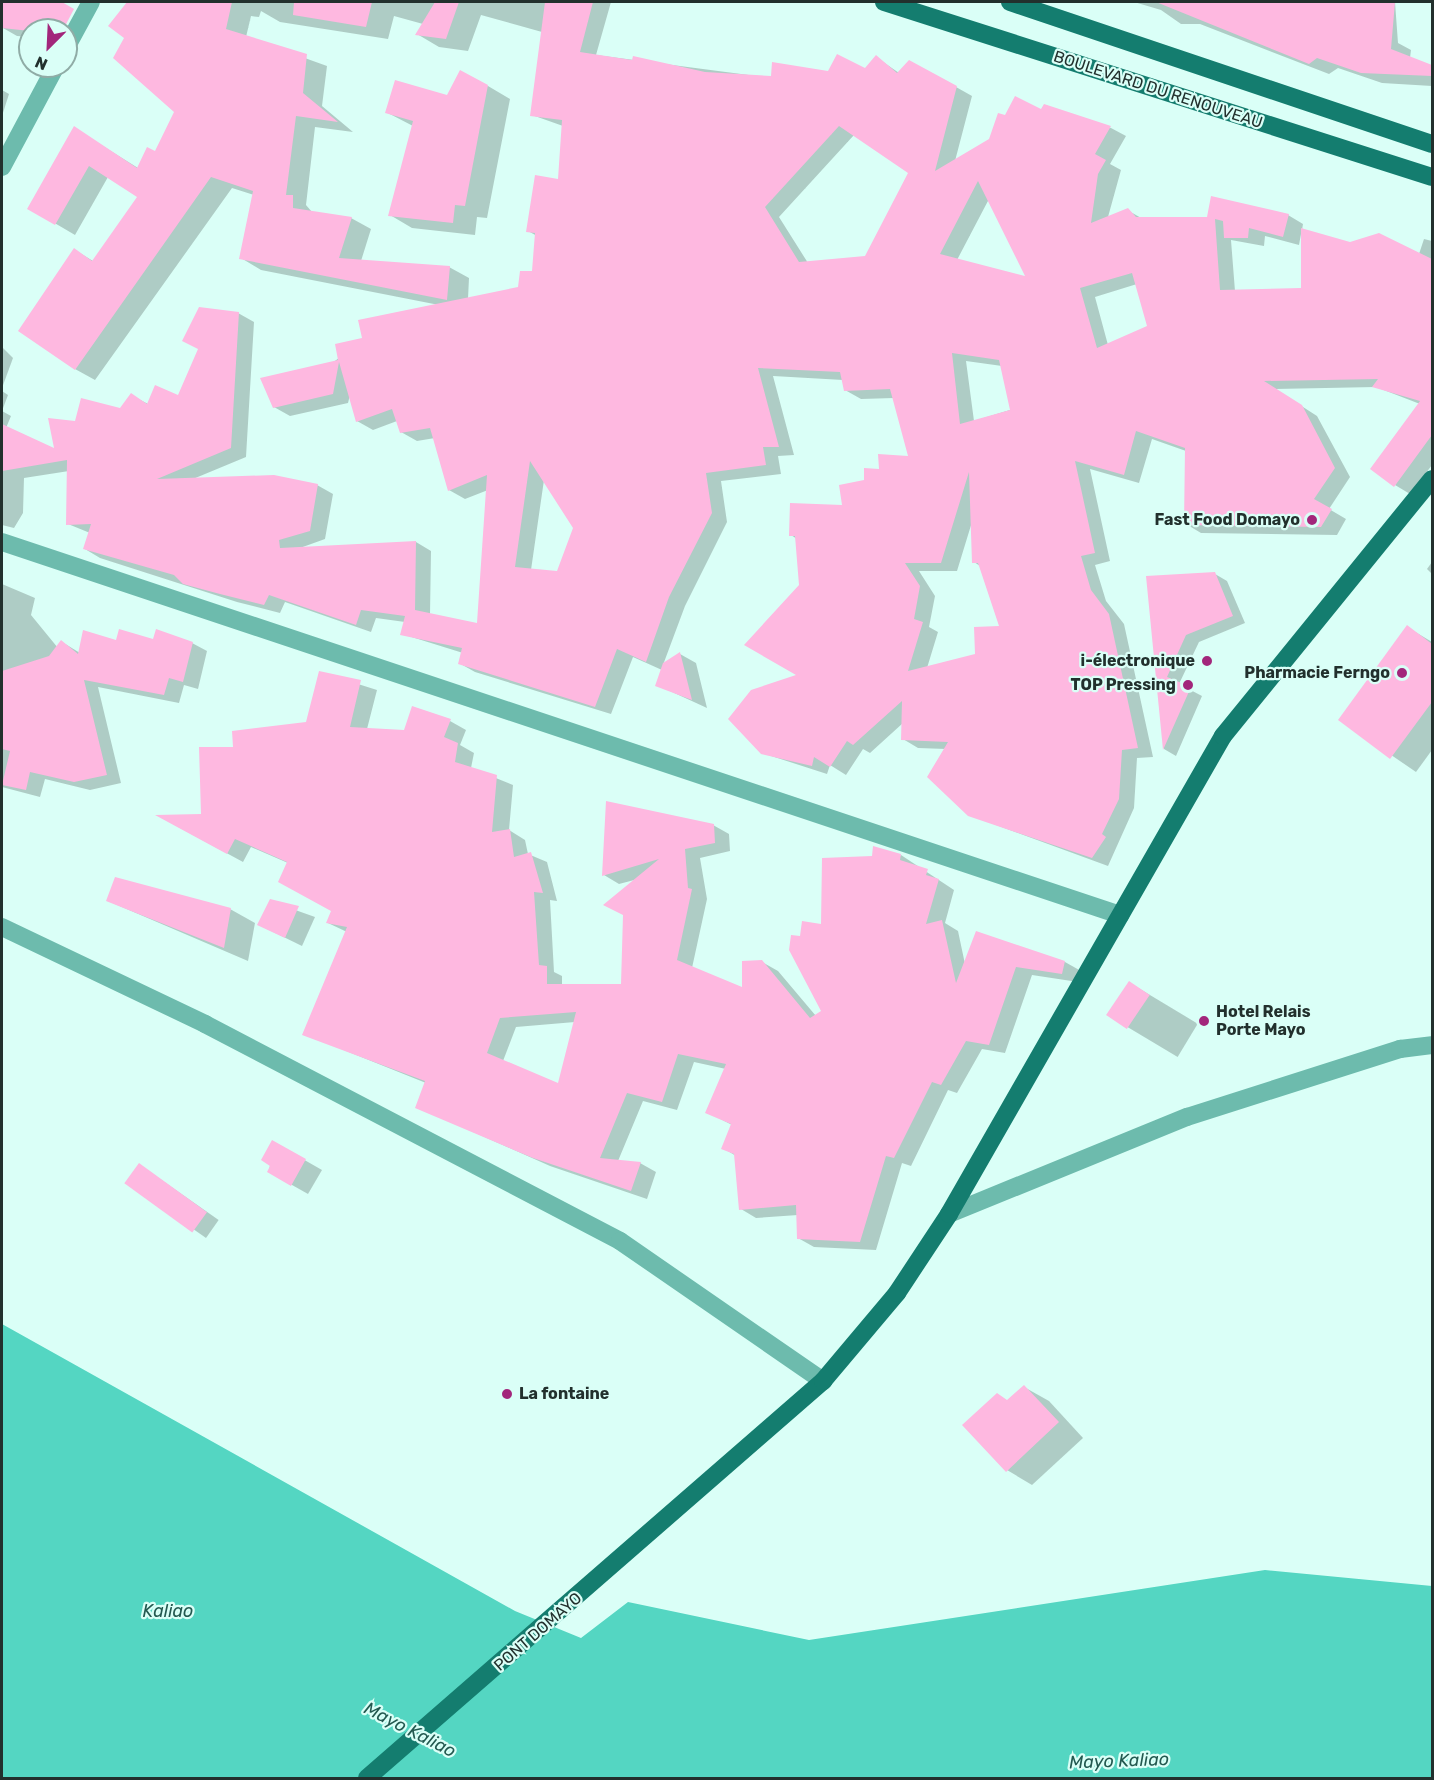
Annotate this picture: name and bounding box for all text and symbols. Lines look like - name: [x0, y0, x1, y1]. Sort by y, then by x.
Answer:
- north arrow: [18, 18, 78, 78]
- street label: BOULEVARD DU RENOUVEAU: [1051, 47, 1265, 133]
- text: N: [32, 52, 50, 74]
- place label: Fast Food Domayo: [1154, 510, 1300, 530]
- marker: Fast Food Domayo: [1305, 513, 1319, 527]
- place label: i-électronique: [1081, 651, 1195, 671]
- marker: i-électronique: [1200, 654, 1214, 668]
- place label: Pharmacie Ferngo: [1244, 663, 1390, 683]
- marker: Pharmacie Ferngo: [1395, 666, 1409, 680]
- place label: TOP Pressing: [1070, 675, 1176, 695]
- marker: TOP Pressing: [1181, 678, 1195, 692]
- place label: Hotel Relais Porte Mayo: [1216, 1002, 1311, 1040]
- marker: Hotel Relais Porte Mayo: [1197, 1014, 1211, 1028]
- place label: La fontaine: [519, 1384, 610, 1404]
- marker: La fontaine: [500, 1387, 514, 1401]
- street label: PONT DOMAYO: [490, 1589, 586, 1675]
- water label: Kaliao: [143, 1600, 193, 1622]
- water label: Mayo Kaliao: [360, 1698, 460, 1762]
- water label: Mayo Kaliao: [1069, 1748, 1169, 1774]

